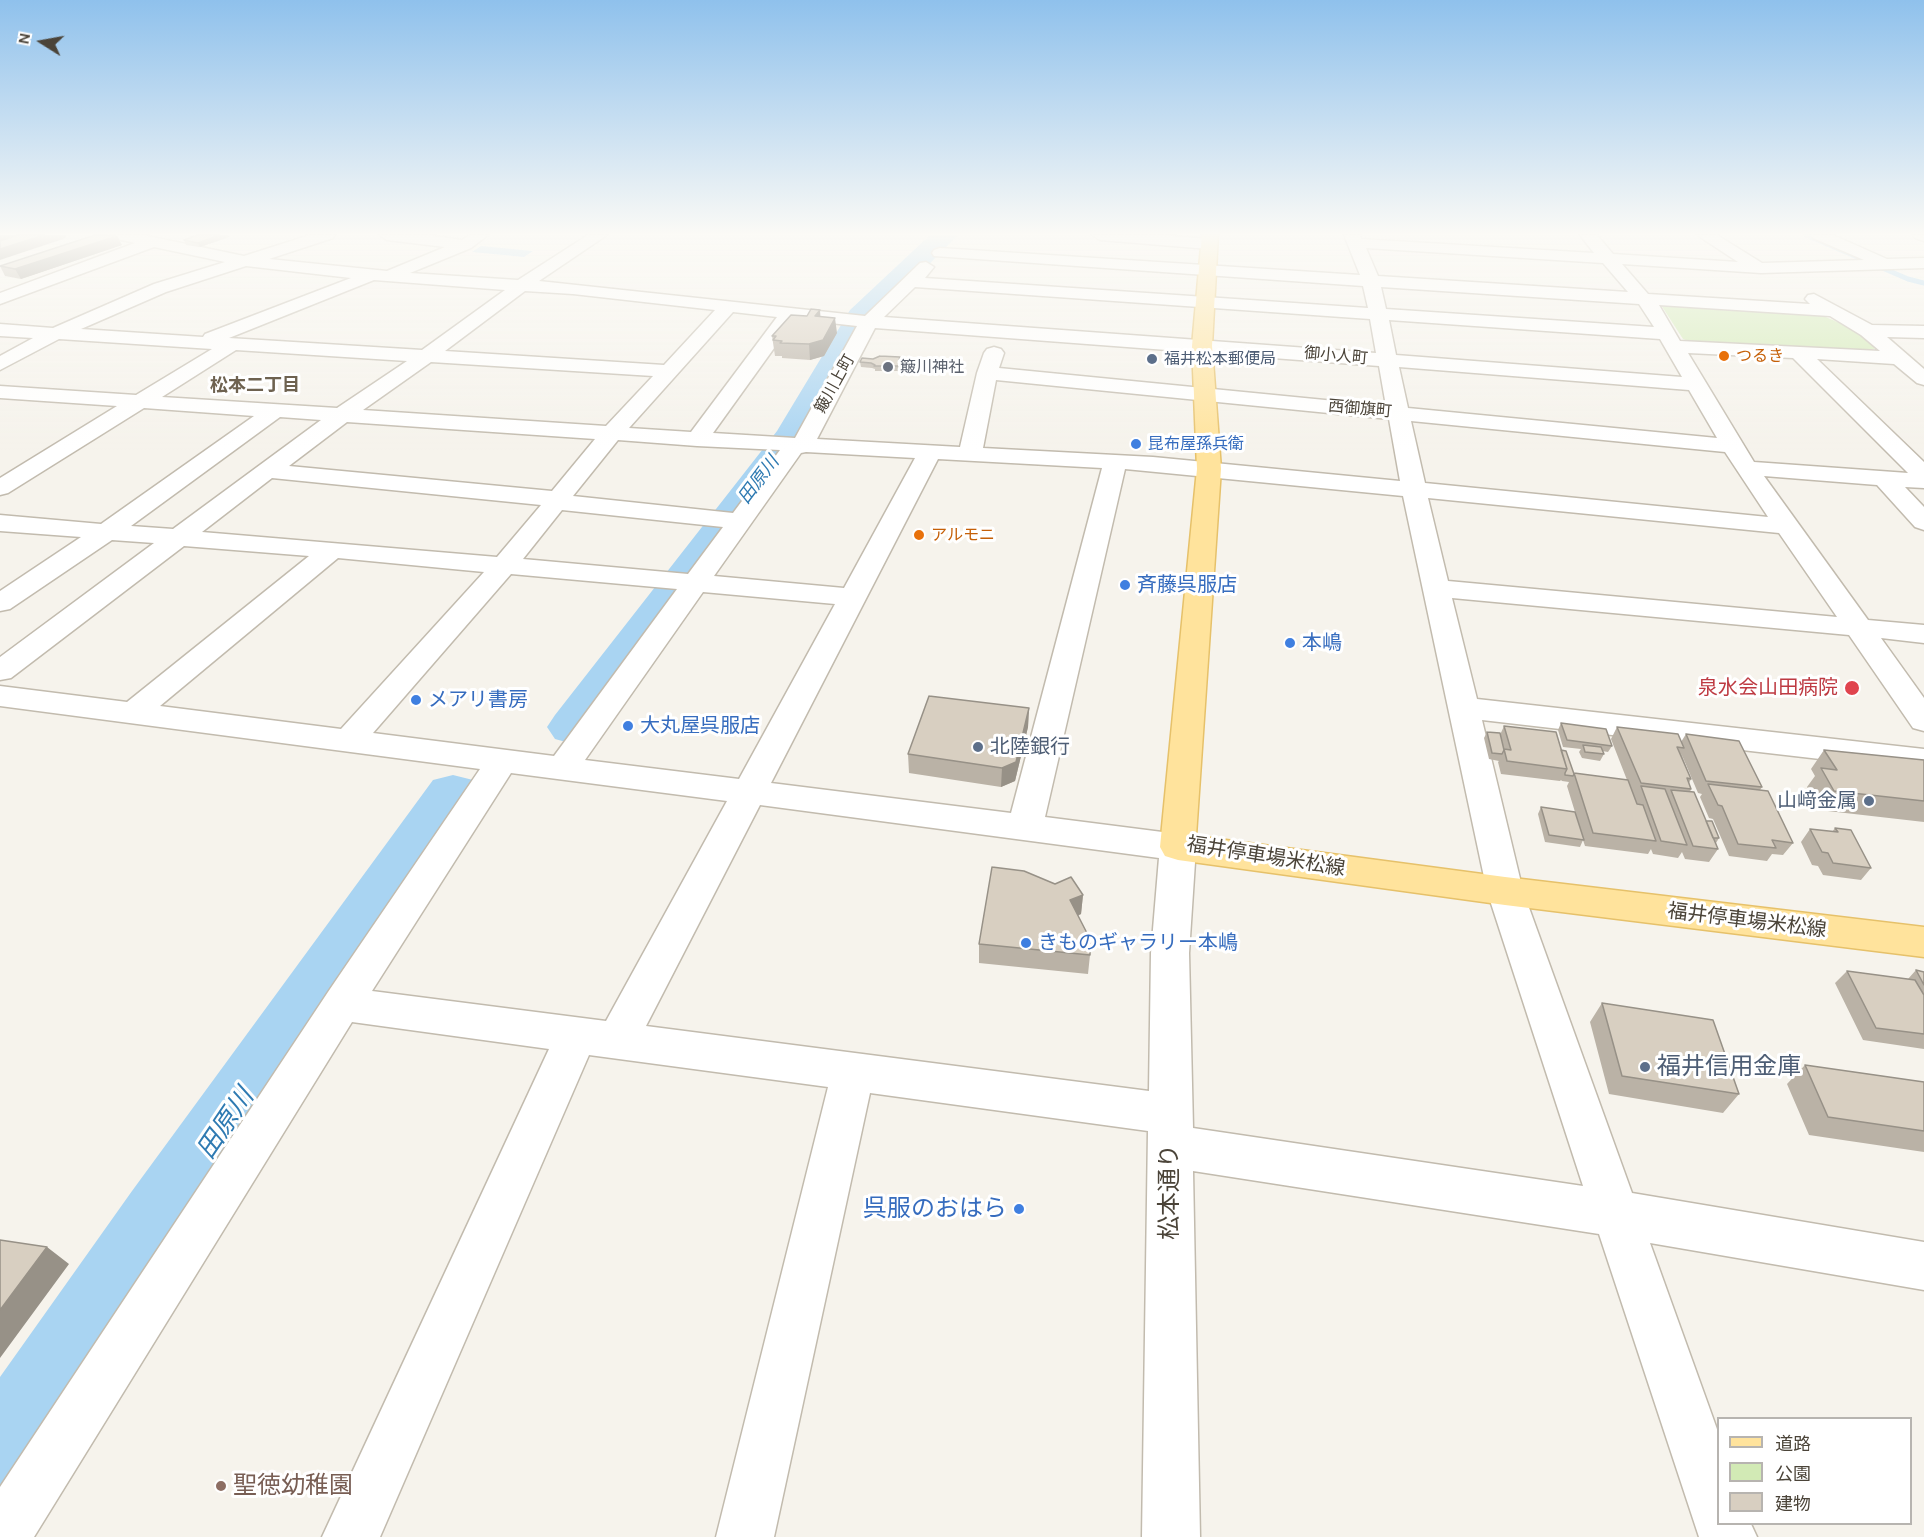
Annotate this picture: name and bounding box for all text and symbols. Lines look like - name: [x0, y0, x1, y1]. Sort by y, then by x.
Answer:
- north arrow: [12, 12, 72, 72]
- text: N: [13, 31, 34, 46]
- street label: 御小人町: [1303, 344, 1369, 368]
- place label: つるき: [1736, 346, 1784, 366]
- place label: 福井松本郵便局: [1164, 349, 1276, 369]
- marker: つるき: [1717, 349, 1731, 363]
- street label: 簸川上町: [811, 351, 859, 417]
- marker: 福井松本郵便局: [1145, 352, 1159, 366]
- place label: 簸川神社: [900, 357, 964, 377]
- marker: 簸川神社: [881, 360, 895, 374]
- district label: 松本二丁目: [210, 375, 300, 397]
- street label: 西御旗町: [1327, 397, 1393, 421]
- place label: 昆布屋孫兵衛: [1148, 434, 1244, 454]
- marker: 昆布屋孫兵衛: [1129, 437, 1143, 451]
- water label: 田原川: [734, 452, 784, 508]
- place label: アルモニ: [931, 525, 995, 545]
- marker: アルモニ: [912, 528, 926, 542]
- place label: 斉藤呉服店: [1137, 573, 1237, 597]
- marker: 斉藤呉服店: [1118, 578, 1132, 592]
- place label: 本嶋: [1302, 631, 1342, 655]
- marker: 本嶋: [1283, 636, 1297, 650]
- place label: 泉水会山田病院: [1698, 676, 1838, 700]
- marker: 泉水会山田病院: [1843, 679, 1861, 697]
- place label: メアリ書房: [428, 688, 528, 712]
- marker: メアリ書房: [409, 693, 423, 707]
- place label: 大丸屋呉服店: [640, 714, 760, 738]
- marker: 大丸屋呉服店: [621, 719, 635, 733]
- place label: 北陸銀行: [990, 735, 1070, 759]
- marker: 北陸銀行: [971, 740, 985, 754]
- place label: 山﨑金属: [1777, 789, 1857, 813]
- marker: 山﨑金属: [1862, 794, 1876, 808]
- street label: 福井停車場米松線: [1185, 833, 1347, 881]
- street label: 福井停車場米松線: [1666, 899, 1828, 943]
- place label: きものギャラリー本嶋: [1038, 931, 1238, 955]
- marker: きものギャラリー本嶋: [1019, 936, 1033, 950]
- place label: 福井信用金庫: [1657, 1053, 1801, 1081]
- marker: 福井信用金庫: [1638, 1060, 1652, 1074]
- water label: 田原川: [191, 1083, 261, 1165]
- street label: 松本通り: [1156, 1144, 1184, 1240]
- place label: 呉服のおはら: [863, 1195, 1007, 1223]
- marker: 呉服のおはら: [1012, 1202, 1026, 1216]
- legend: [1717, 1417, 1912, 1525]
- text: 道路: [1775, 1433, 1811, 1455]
- text: 公園: [1775, 1463, 1811, 1485]
- place label: 聖徳幼稚園: [233, 1472, 353, 1500]
- marker: 聖徳幼稚園: [214, 1479, 228, 1493]
- text: 建物: [1775, 1493, 1811, 1515]

